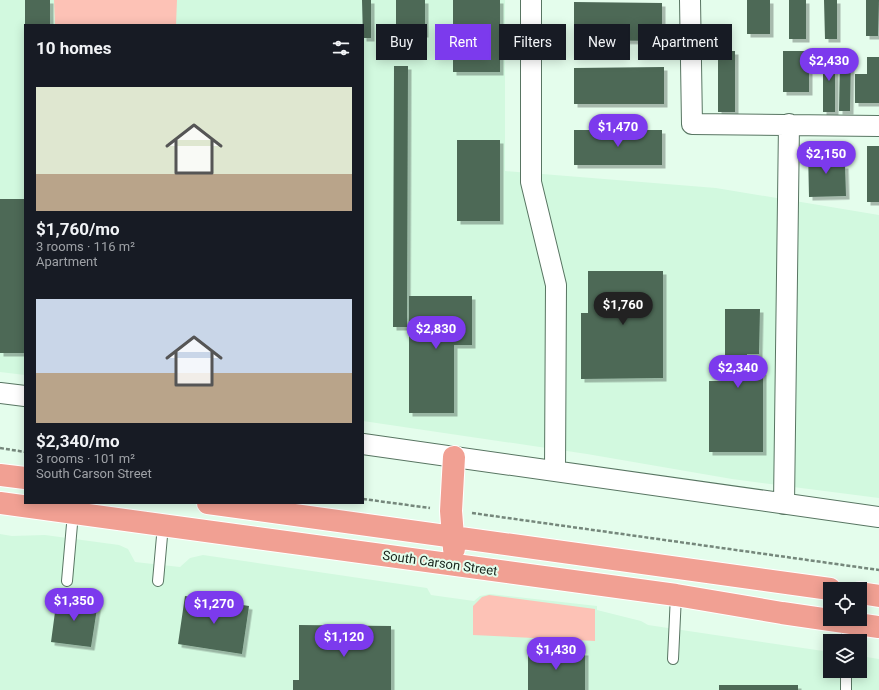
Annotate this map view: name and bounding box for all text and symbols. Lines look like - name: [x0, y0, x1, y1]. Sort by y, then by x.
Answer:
- chip: Buy: [376, 24, 427, 60]
- chip: Rent: [435, 24, 491, 60]
- chip: Filters: [499, 24, 566, 60]
- chip: New: [574, 24, 630, 60]
- chip: Apartment: [638, 24, 732, 60]
- icon: filters: [330, 37, 352, 59]
- text: 10 homes: [36, 38, 112, 58]
- pin: $2,430: [796, 48, 862, 82]
- text: $2,430: [809, 53, 849, 68]
- icon: home: [158, 113, 230, 185]
- pin: $1,470: [585, 114, 651, 148]
- text: $1,470: [598, 119, 638, 134]
- pin: $2,150: [793, 141, 859, 175]
- text: $2,150: [806, 146, 846, 161]
- text: $1,760/mo: [36, 219, 120, 239]
- text: 3 rooms · 116 m²: [36, 239, 135, 254]
- text: Apartment: [36, 254, 98, 269]
- pin: $1,760: [590, 292, 656, 326]
- text: $1,760: [603, 297, 643, 312]
- pin: $2,830: [403, 316, 469, 350]
- text: $2,830: [416, 321, 456, 336]
- icon: home: [158, 325, 230, 397]
- pin: $2,340: [705, 355, 771, 389]
- text: $2,340: [718, 360, 758, 375]
- text: $2,340/mo: [36, 431, 120, 451]
- text: 3 rooms · 101 m²: [36, 451, 135, 466]
- text: South Carson Street: [36, 466, 152, 481]
- street label: South Carson Street: [382, 548, 498, 578]
- map controls: [823, 582, 867, 678]
- button: locate: [823, 582, 867, 626]
- pin: $1,350: [41, 588, 107, 622]
- pin: $1,270: [181, 591, 247, 625]
- text: $1,350: [54, 593, 94, 608]
- text: $1,270: [194, 596, 234, 611]
- pin: $1,120: [311, 624, 377, 658]
- text: $1,120: [324, 629, 364, 644]
- button: layers: [823, 634, 867, 678]
- pin: $1,430: [523, 637, 589, 671]
- text: $1,430: [536, 642, 576, 657]

